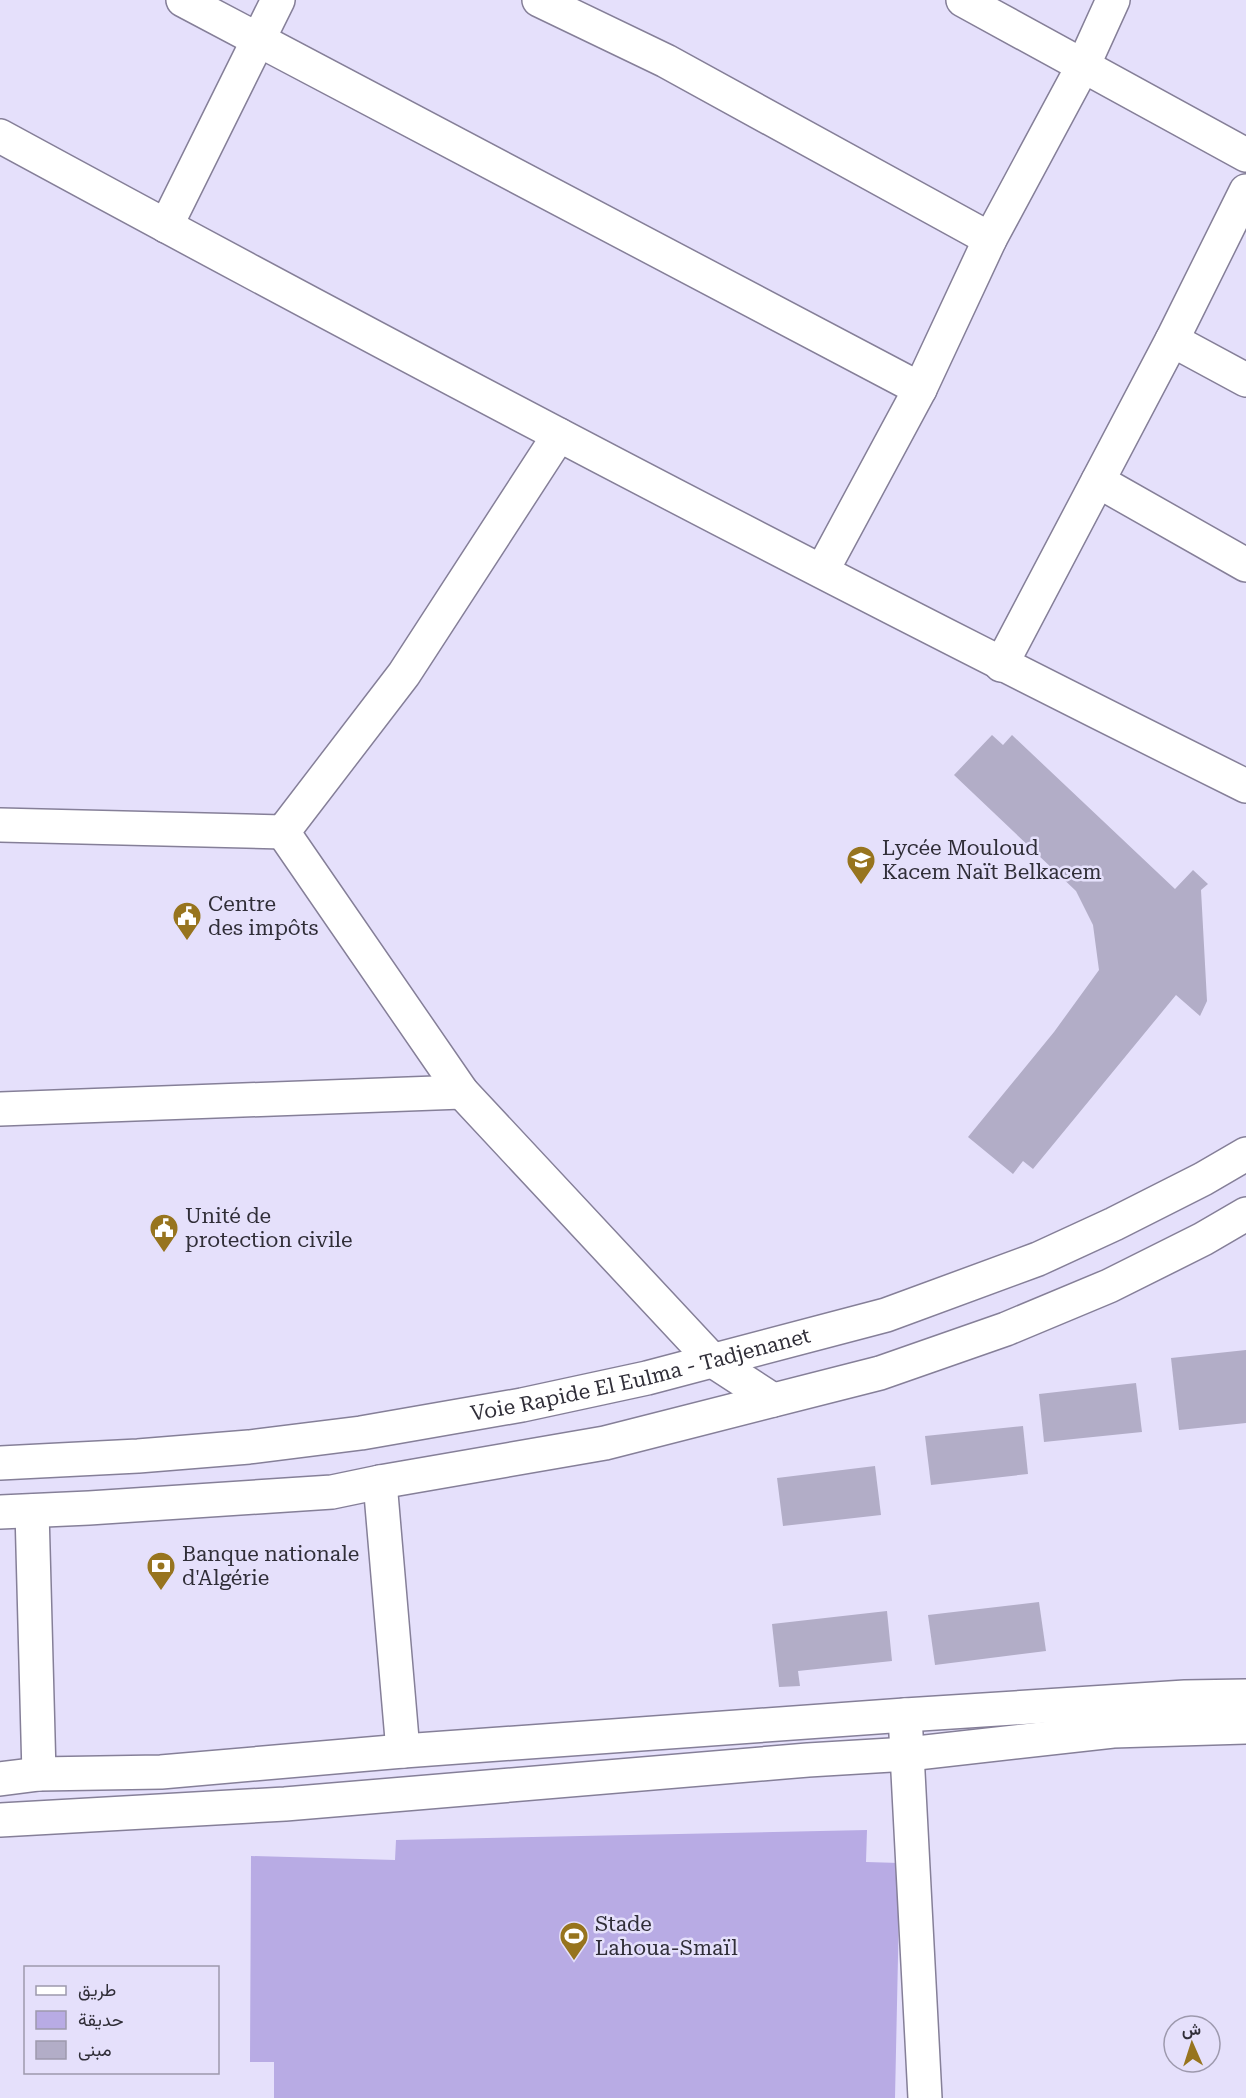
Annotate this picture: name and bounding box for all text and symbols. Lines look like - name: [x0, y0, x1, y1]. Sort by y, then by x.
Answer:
- place label: Lycée Mouloud Kacem Naït Belkacem: [882, 836, 1102, 884]
- school or university icon: Lycée Mouloud Kacem Naït Belkacem: [845, 844, 877, 886]
- place label: Centre des impôts: [208, 892, 319, 940]
- public building icon: Centre des impôts: [171, 900, 203, 942]
- place label: Unité de protection civile: [185, 1204, 353, 1252]
- public building icon: Unité de protection civile: [148, 1212, 180, 1254]
- street label: Voie Rapide El Eulma - Tadjenanet: [469, 1323, 813, 1426]
- place label: Banque nationale d'Algérie: [182, 1542, 359, 1590]
- bank icon: Banque nationale d'Algérie: [145, 1550, 177, 1592]
- place label: Stade Lahoua-Smaïl: [595, 1912, 738, 1960]
- sports icon: Stade Lahoua-Smaïl: [558, 1920, 590, 1962]
- legend: [24, 1966, 219, 2074]
- text: طريق: [78, 1979, 116, 2001]
- text: حديقة: [78, 2009, 124, 2030]
- north arrow: [1162, 2014, 1222, 2074]
- text: ش: [1181, 2020, 1201, 2040]
- text: مبنى: [78, 2039, 112, 2061]

